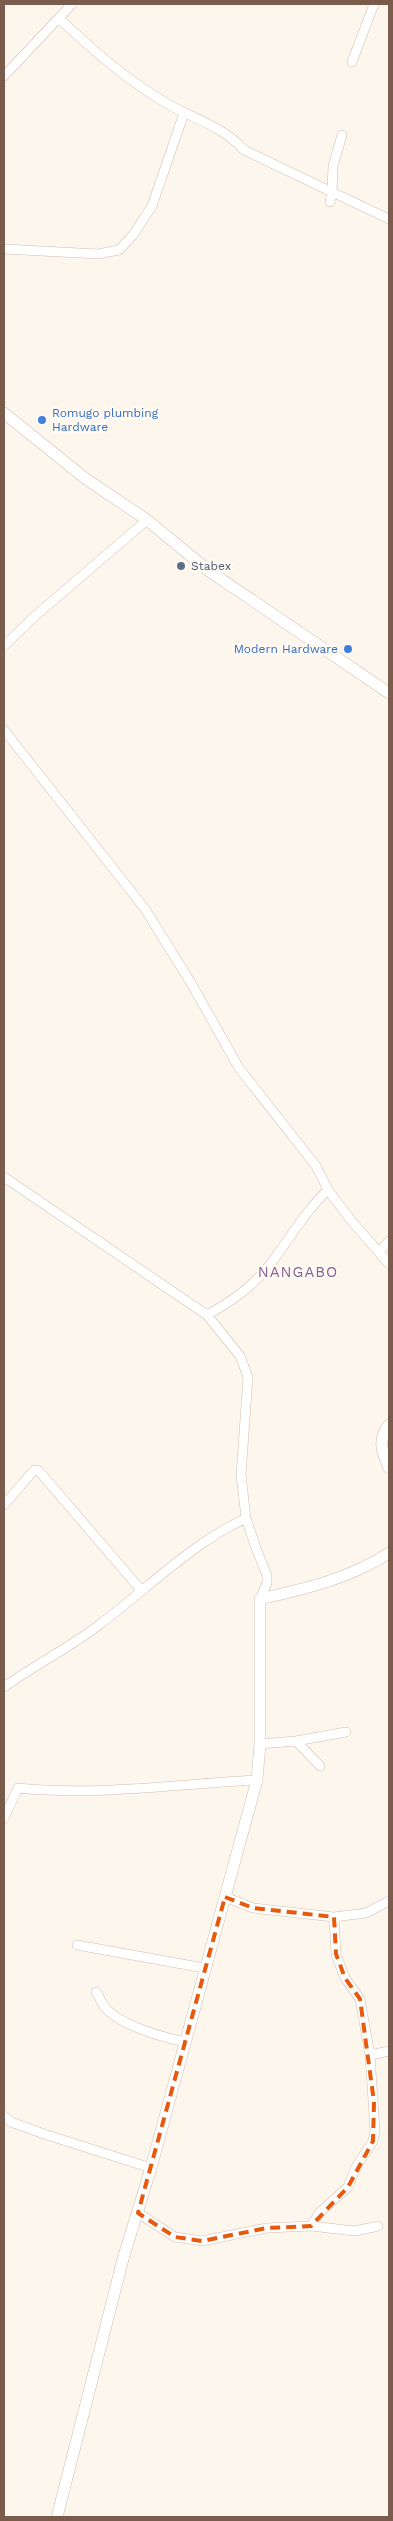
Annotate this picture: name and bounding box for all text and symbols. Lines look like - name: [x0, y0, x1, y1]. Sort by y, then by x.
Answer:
- place label: Romugo plumbing Hardware: [52, 406, 159, 434]
- marker: Romugo plumbing Hardware: [36, 414, 48, 426]
- place label: Stabex: [191, 559, 231, 573]
- marker: Stabex: [175, 560, 187, 572]
- place label: Modern Hardware: [234, 642, 338, 656]
- marker: Modern Hardware: [342, 643, 354, 655]
- district label: NANGABO: [258, 1263, 338, 1281]

